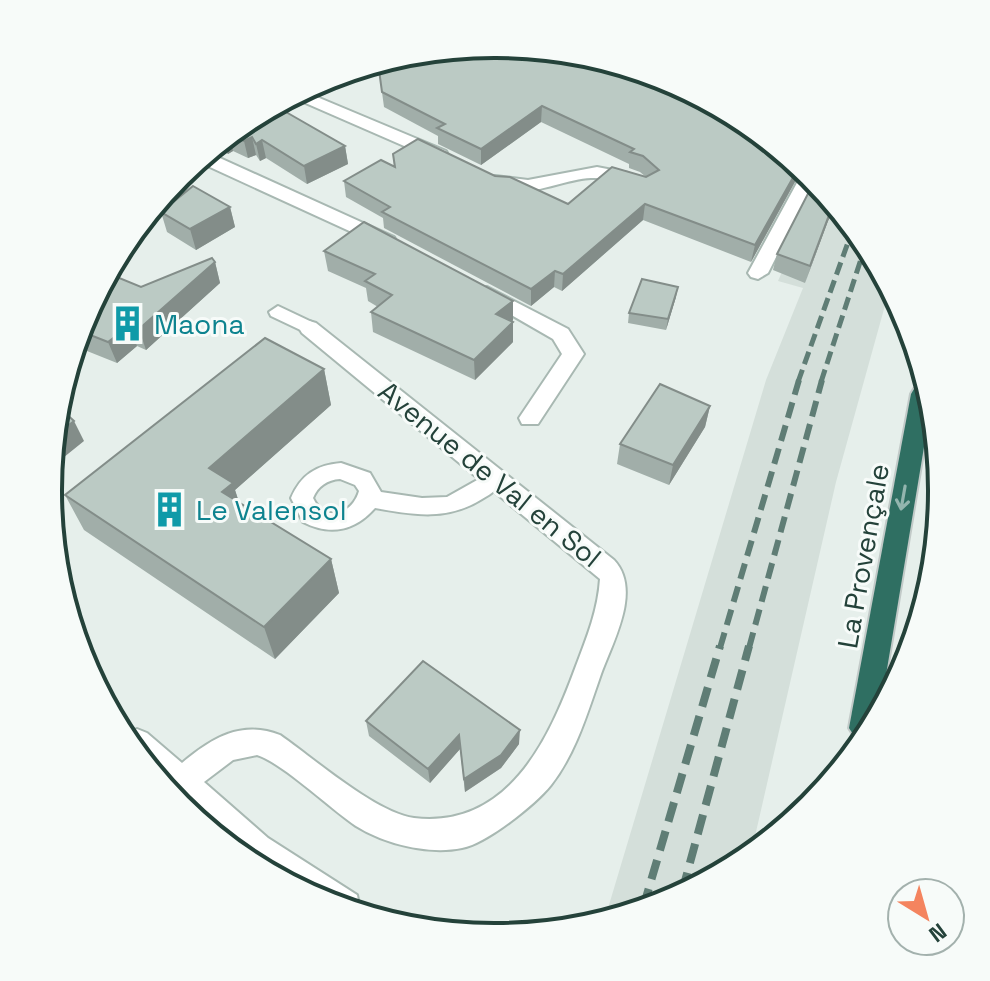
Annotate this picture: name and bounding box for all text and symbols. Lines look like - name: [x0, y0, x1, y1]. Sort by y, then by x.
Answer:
- building icon: Maona: [109, 305, 147, 343]
- place label: Maona: [154, 306, 245, 342]
- street label: Avenue de Val en Sol: [371, 373, 609, 575]
- street label: La Provençale: [829, 461, 897, 651]
- one-way arrow: [895, 485, 910, 511]
- building icon: Le Valensol: [151, 491, 189, 529]
- place label: Le Valensol: [196, 492, 347, 528]
- north arrow: [886, 877, 966, 957]
- text: N: [924, 917, 952, 949]

